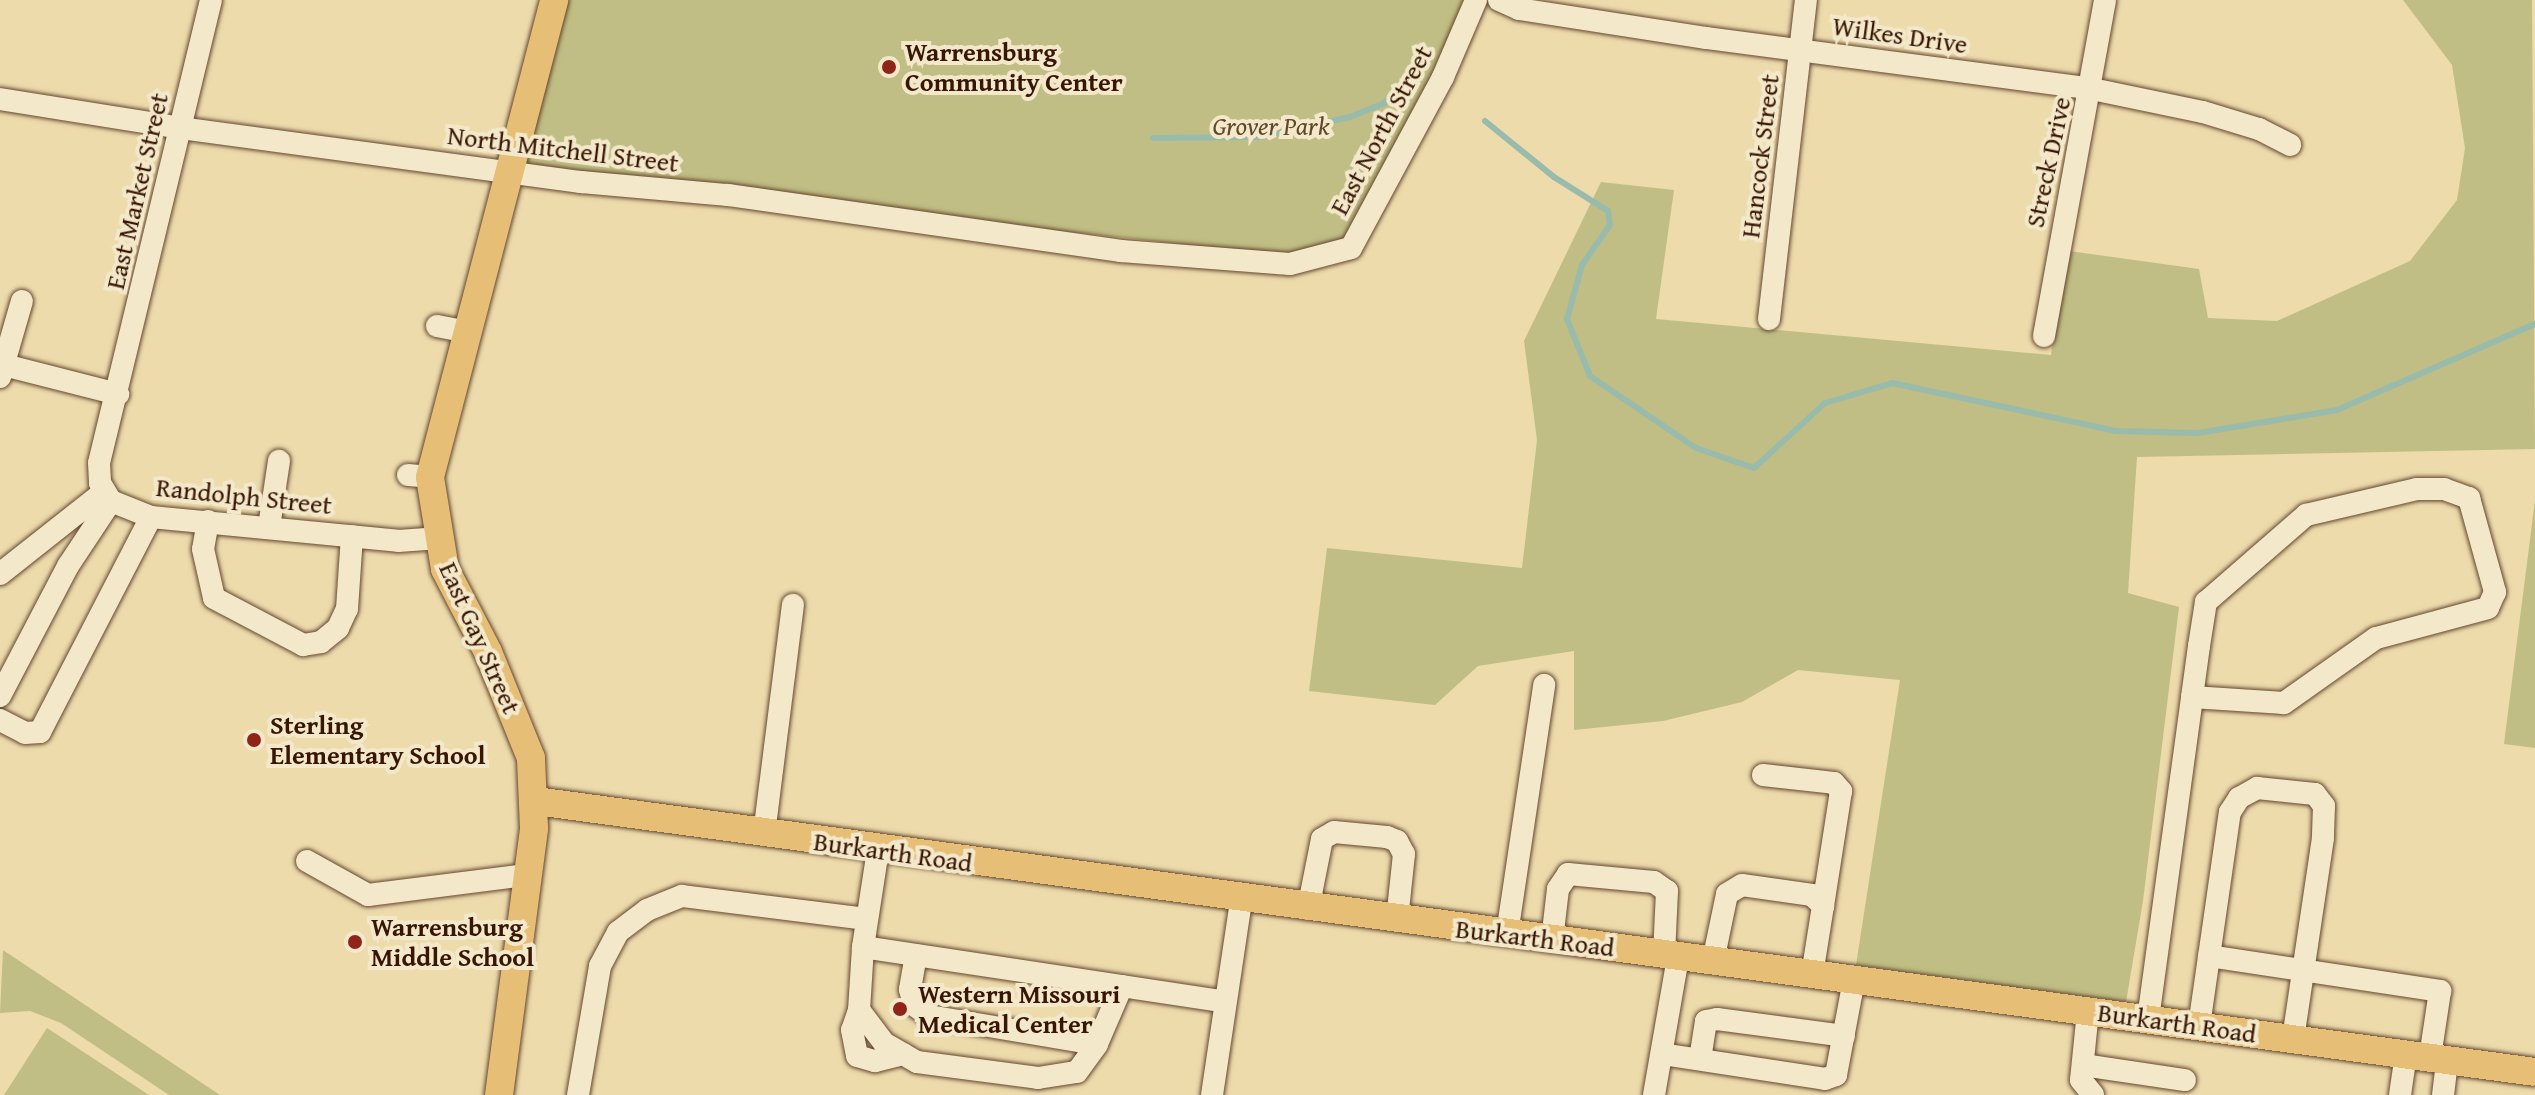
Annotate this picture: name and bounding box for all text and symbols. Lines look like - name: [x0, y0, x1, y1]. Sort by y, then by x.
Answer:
- street label: Wilkes Drive: [1831, 10, 1969, 60]
- place label: Warrensburg Community Center: [905, 36, 1123, 98]
- street label: East North Street: [1323, 40, 1439, 220]
- marker: Warrensburg Community Center: [880, 58, 898, 76]
- street label: Hancock Street: [1734, 72, 1786, 240]
- street label: East Market Street: [99, 90, 175, 292]
- street label: Streck Drive: [2019, 94, 2077, 230]
- park label: Grover Park: [1212, 110, 1330, 142]
- street label: North Mitchell Street: [446, 119, 680, 179]
- street label: Randolph Street: [155, 471, 333, 521]
- street label: East Gay Street: [433, 557, 527, 719]
- place label: Sterling Elementary School: [270, 709, 486, 770]
- marker: Sterling Elementary School: [245, 731, 263, 749]
- street label: Burkarth Road: [812, 825, 974, 879]
- place label: Warrensburg Middle School: [371, 911, 534, 972]
- street label: Burkarth Road: [1454, 913, 1616, 963]
- marker: Warrensburg Middle School: [346, 933, 364, 951]
- place label: Western Missouri Medical Center: [918, 978, 1120, 1040]
- street label: Burkarth Road: [2096, 996, 2258, 1050]
- marker: Western Missouri Medical Center: [889, 998, 911, 1020]

